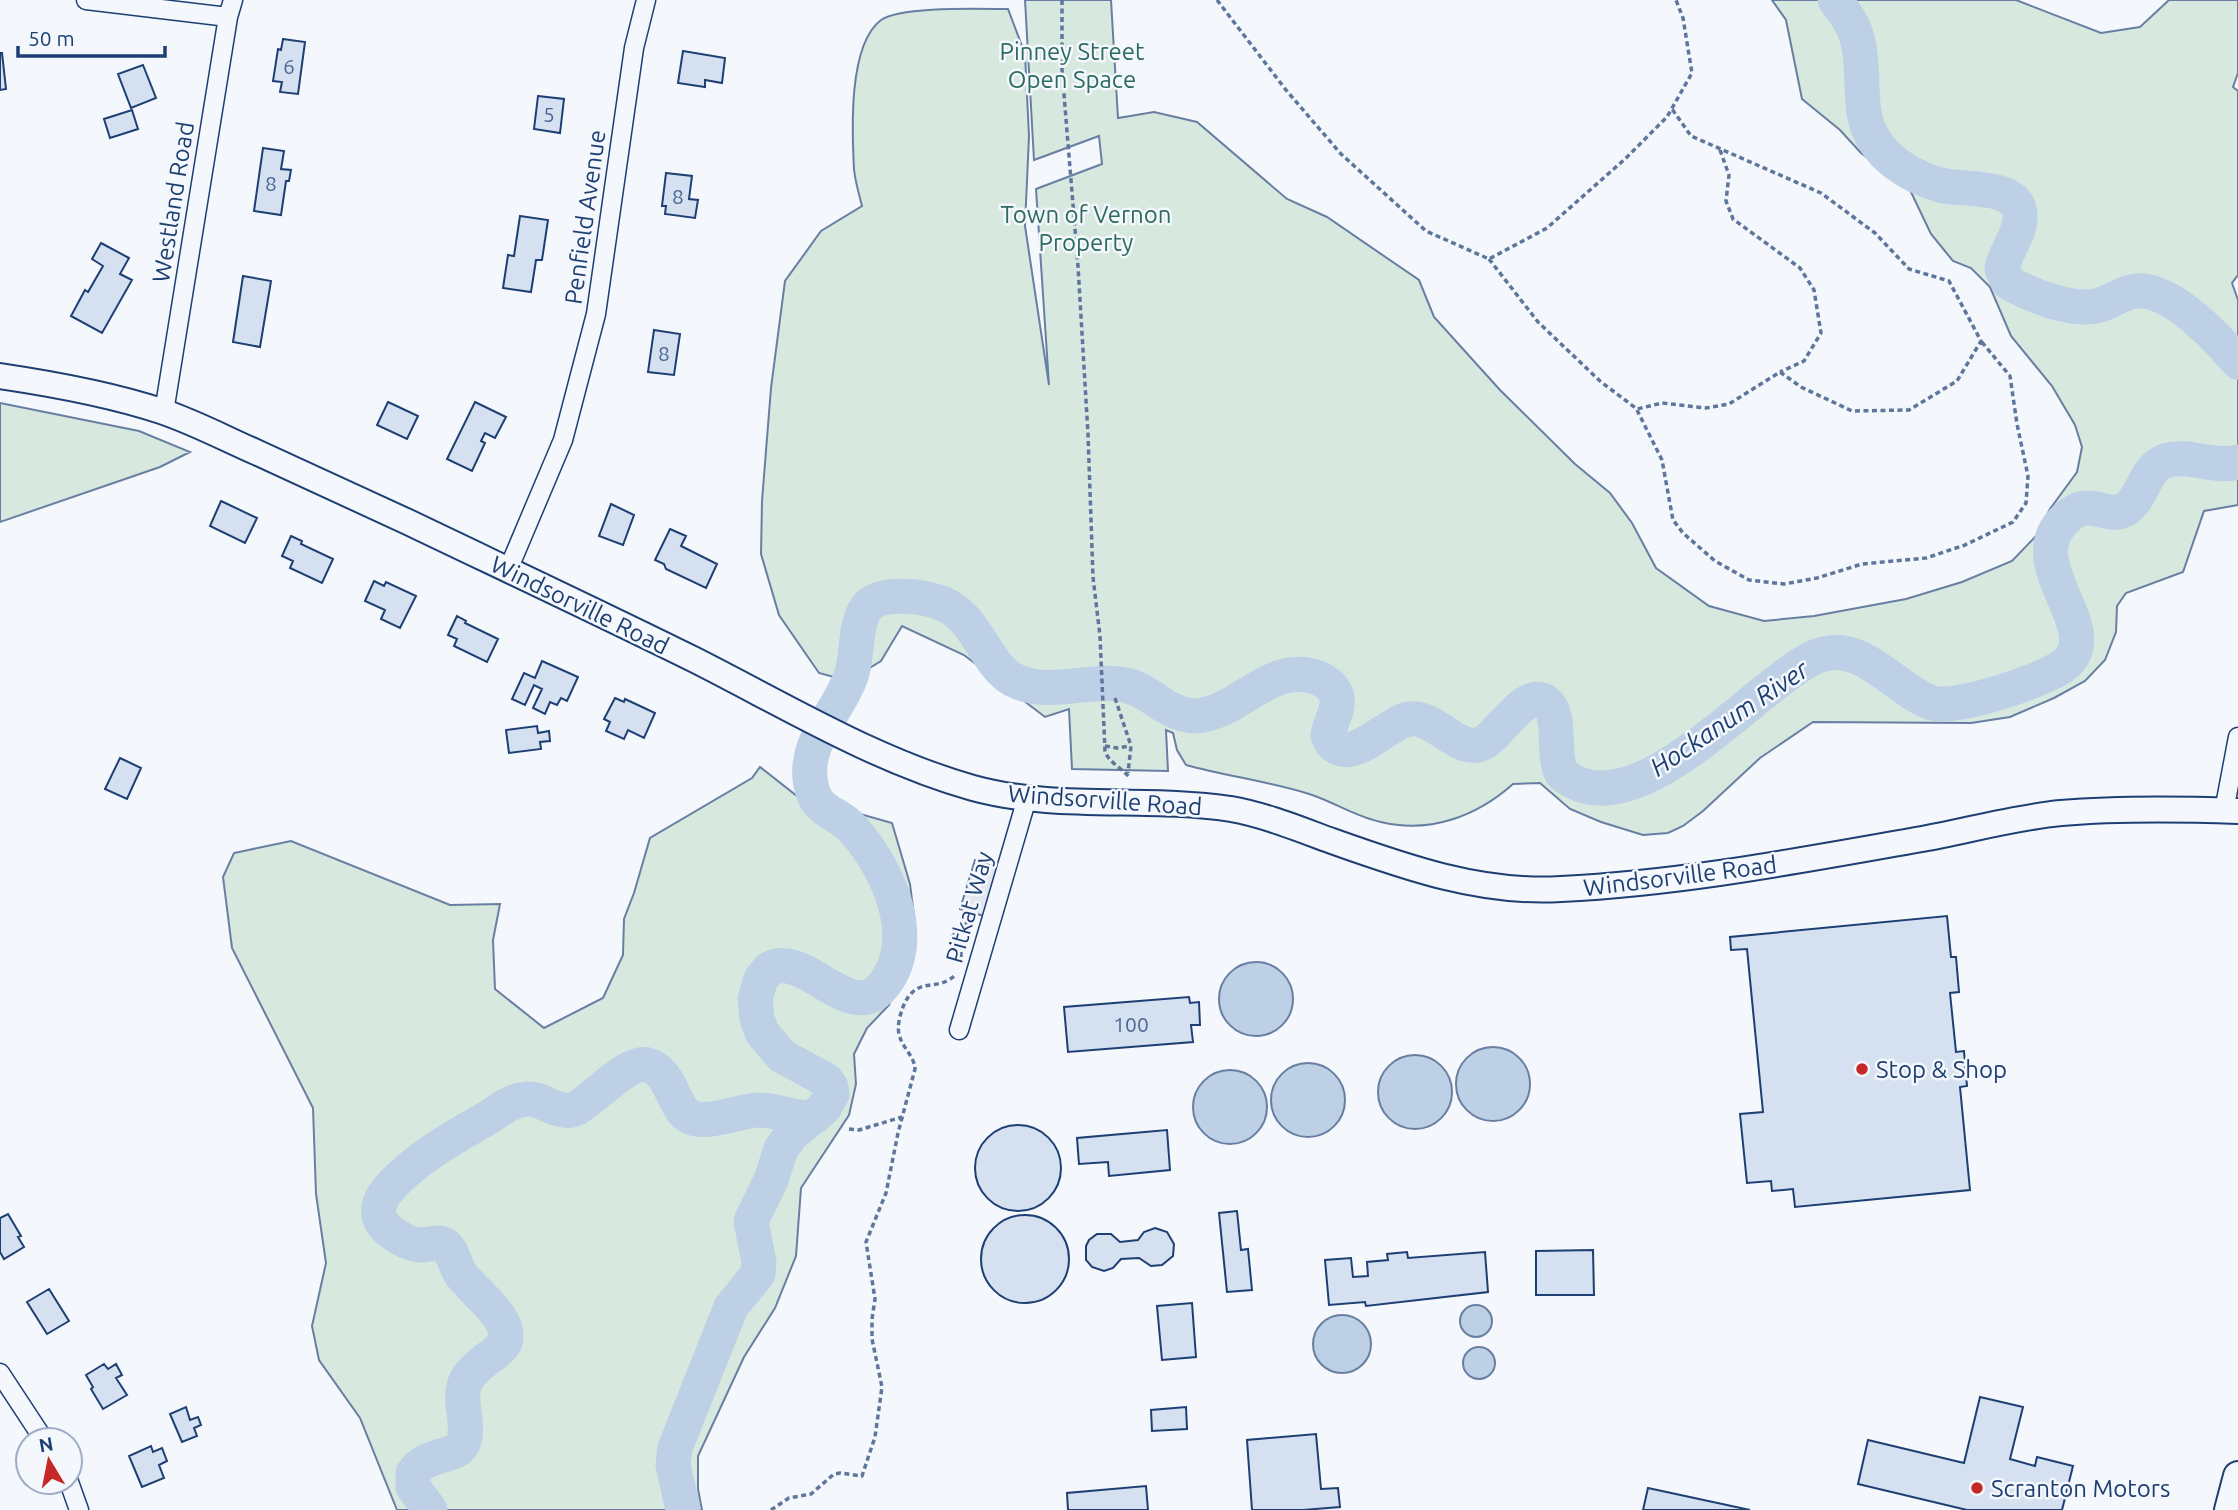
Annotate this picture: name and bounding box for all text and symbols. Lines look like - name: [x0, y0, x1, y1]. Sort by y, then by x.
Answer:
- scale bar: [18, 14, 164, 58]
- text: 50 m: [28, 26, 75, 50]
- park label: Pinney Street Open Space: [1000, 38, 1145, 93]
- house number: 6: [283, 54, 295, 78]
- house number: 5: [543, 102, 555, 126]
- street label: Westland Road: [147, 120, 199, 284]
- street label: Penfield Avenue: [559, 128, 611, 306]
- house number: 8: [265, 171, 277, 195]
- house number: 8: [672, 184, 684, 208]
- park label: Town of Vernon Property: [1001, 201, 1171, 256]
- house number: 8: [658, 341, 670, 365]
- street label: Windsorville Road: [487, 550, 673, 660]
- water label: Hockanum River: [1644, 654, 1815, 782]
- street label: Windsorville Road: [1007, 780, 1203, 820]
- street label: Pitkat Way: [940, 848, 998, 966]
- street label: Windsorville Road: [1582, 851, 1778, 901]
- house number: 100: [1113, 1012, 1149, 1036]
- place label: Stop & Shop: [1876, 1056, 2007, 1083]
- marker: Stop & Shop: [1854, 1061, 1870, 1077]
- north arrow: [14, 1426, 84, 1496]
- text: N: [37, 1432, 55, 1456]
- place label: Scranton Motors: [1991, 1475, 2170, 1502]
- marker: Scranton Motors: [1969, 1480, 1985, 1496]

